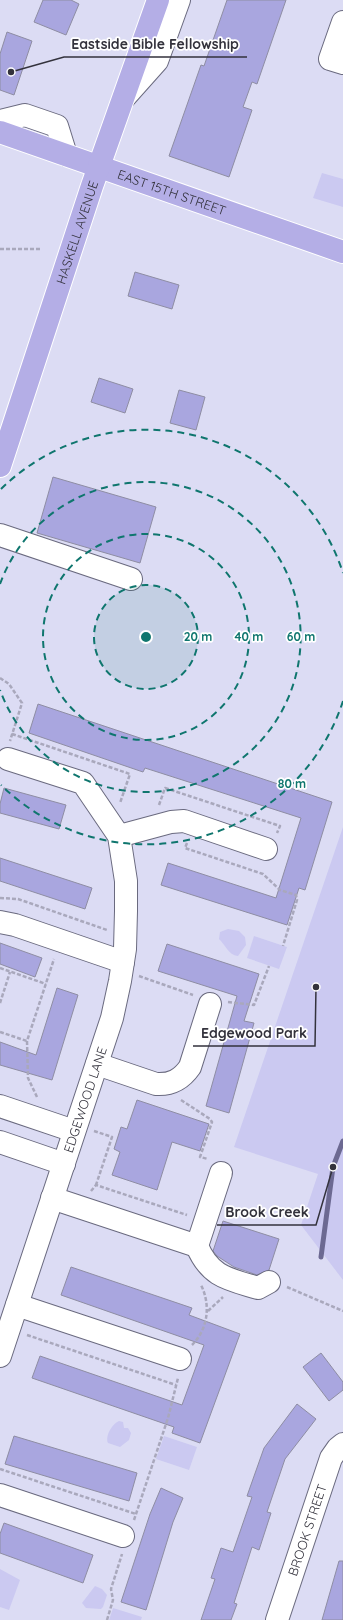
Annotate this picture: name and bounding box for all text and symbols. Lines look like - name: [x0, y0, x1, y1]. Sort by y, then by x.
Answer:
- callout: Eastside Bible Fellowship: [64, 31, 247, 57]
- text: Eastside Bible Fellowship: [71, 35, 239, 53]
- street label: EAST 15TH STREET: [115, 166, 228, 218]
- street label: HASKELL AVENUE: [52, 178, 101, 286]
- text: 20 m: [184, 629, 212, 644]
- text: 40 m: [235, 629, 263, 644]
- text: 60 m: [287, 629, 315, 644]
- centre of rings: [139, 630, 153, 644]
- text: 80 m: [278, 776, 306, 791]
- callout: Edgewood Park: [193, 1020, 315, 1046]
- text: Edgewood Park: [201, 1024, 307, 1042]
- street label: EDGEWOOD LANE: [60, 1045, 110, 1155]
- callout: Brook Creek: [217, 1199, 316, 1225]
- text: Brook Creek: [225, 1203, 309, 1221]
- street label: BROOK STREET: [284, 1482, 330, 1578]

